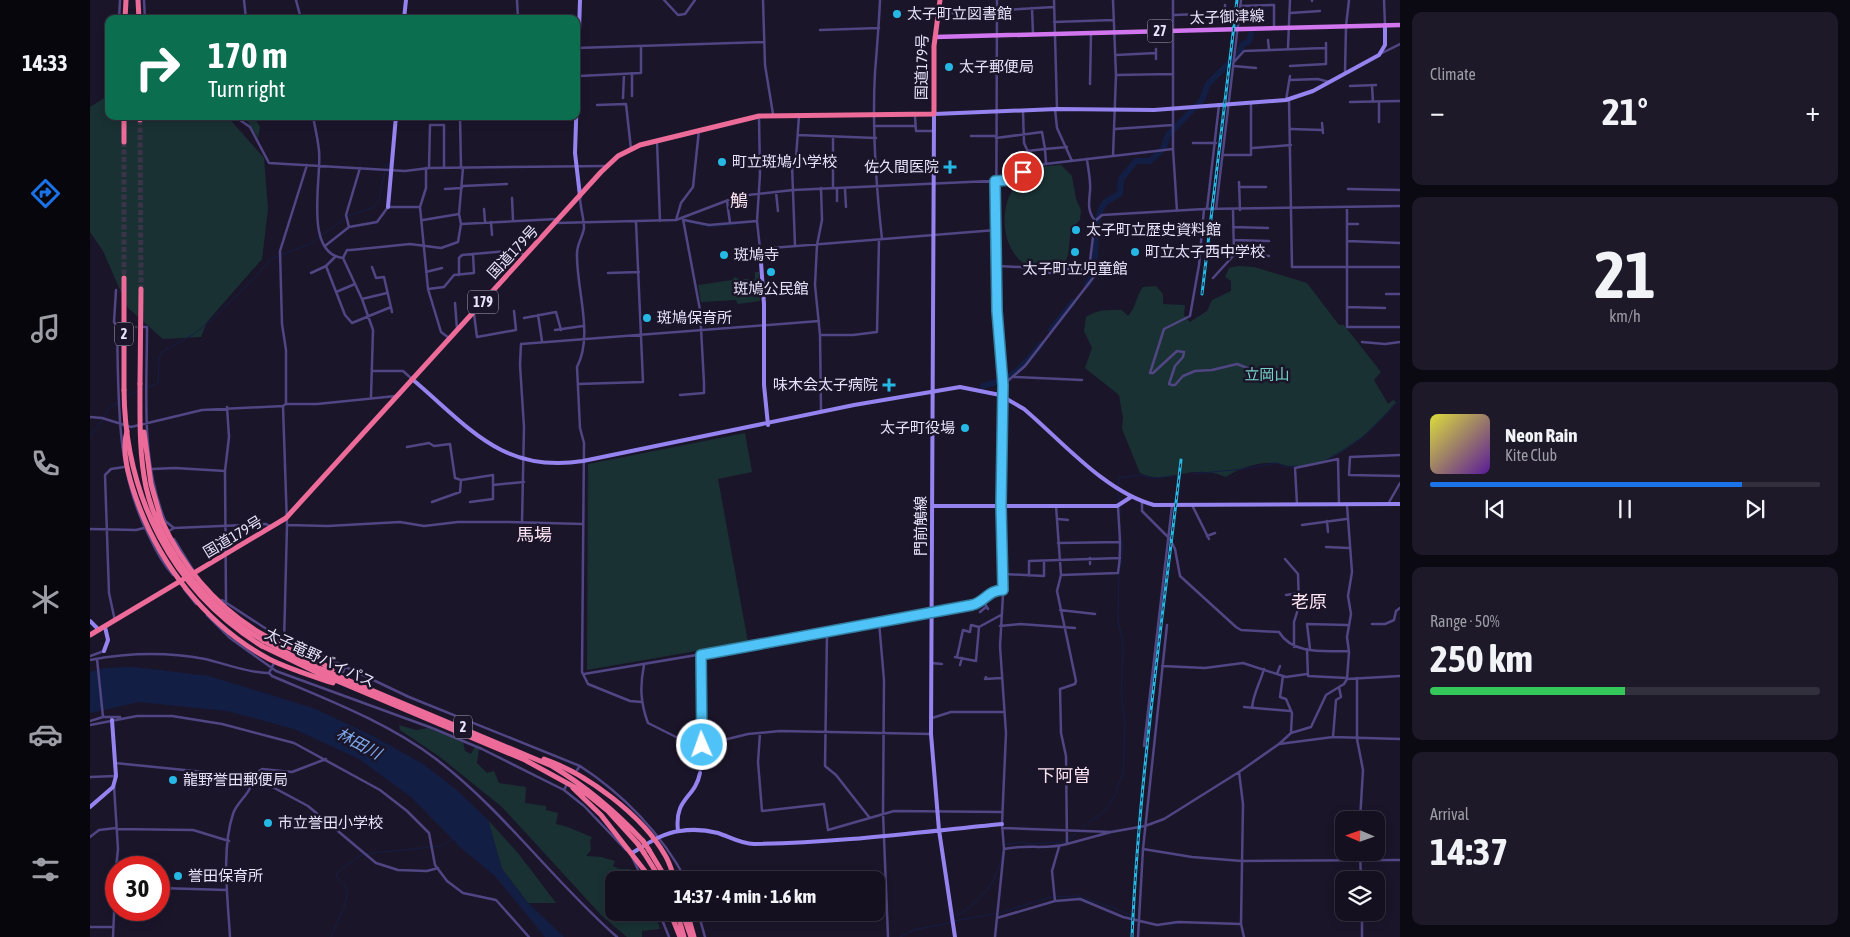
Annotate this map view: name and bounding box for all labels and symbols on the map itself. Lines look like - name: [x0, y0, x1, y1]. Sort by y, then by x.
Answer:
- place label: 太子町立図書館: [907, 5, 1012, 22]
- street label: 太子御津線: [1189, 7, 1265, 26]
- marker: 太子町立図書館: [891, 8, 903, 20]
- road number: 27: [1148, 20, 1172, 42]
- street label: 国道179号: [912, 34, 931, 100]
- place label: 太子郵便局: [959, 58, 1034, 75]
- marker: 太子郵便局: [943, 61, 955, 73]
- pin: [1002, 151, 1044, 193]
- place label: 町立斑鳩小学校: [732, 153, 837, 170]
- marker: 町立斑鳩小学校: [716, 156, 728, 168]
- place label: 佐久間医院: [864, 158, 939, 175]
- marker: 佐久間医院: [943, 160, 957, 174]
- district label: 鵤: [730, 190, 748, 211]
- place label: 太子町立歴史資料館: [1086, 221, 1221, 238]
- street label: 国道179号: [484, 222, 541, 282]
- marker: 太子町立歴史資料館: [1070, 224, 1082, 236]
- place label: 町立太子西中学校: [1145, 243, 1265, 260]
- place label: 斑鳩寺: [734, 246, 779, 263]
- marker: 太子町立児童館: [1069, 246, 1081, 258]
- marker: 町立太子西中学校: [1129, 246, 1141, 258]
- marker: 斑鳩寺: [718, 249, 730, 261]
- place label: 太子町立児童館: [1022, 260, 1128, 277]
- marker: 斑鳩公民館: [765, 266, 777, 278]
- place label: 斑鳩公民館: [733, 280, 809, 297]
- road number: 179: [468, 290, 498, 314]
- place label: 斑鳩保育所: [657, 309, 732, 326]
- marker: 斑鳩保育所: [641, 312, 653, 324]
- road number: 2: [115, 322, 133, 346]
- park label: 立岡山: [1244, 366, 1290, 383]
- place label: 味木会太子病院: [773, 376, 878, 393]
- marker: 味木会太子病院: [882, 378, 896, 392]
- place label: 太子町役場: [880, 419, 955, 436]
- marker: 太子町役場: [959, 422, 971, 434]
- street label: 門前鵤線: [912, 496, 929, 556]
- street label: 国道179号: [200, 512, 265, 561]
- district label: 馬場: [516, 524, 552, 545]
- district label: 老原: [1291, 591, 1327, 612]
- street label: 太子竜野バイパス: [262, 625, 378, 691]
- road number: 2: [454, 716, 472, 739]
- position arrow: [675, 718, 727, 770]
- water label: 林田川: [334, 724, 386, 763]
- district label: 下阿曽: [1037, 765, 1091, 786]
- place label: 龍野誉田郵便局: [183, 771, 288, 788]
- marker: 龍野誉田郵便局: [167, 774, 179, 786]
- north arrow: [1335, 811, 1385, 861]
- place label: 市立誉田小学校: [278, 814, 383, 831]
- marker: 市立誉田小学校: [262, 817, 274, 829]
- speed limit sign: 30: [105, 856, 170, 921]
- place label: 誉田保育所: [188, 867, 263, 884]
- marker: 誉田保育所: [172, 870, 184, 882]

